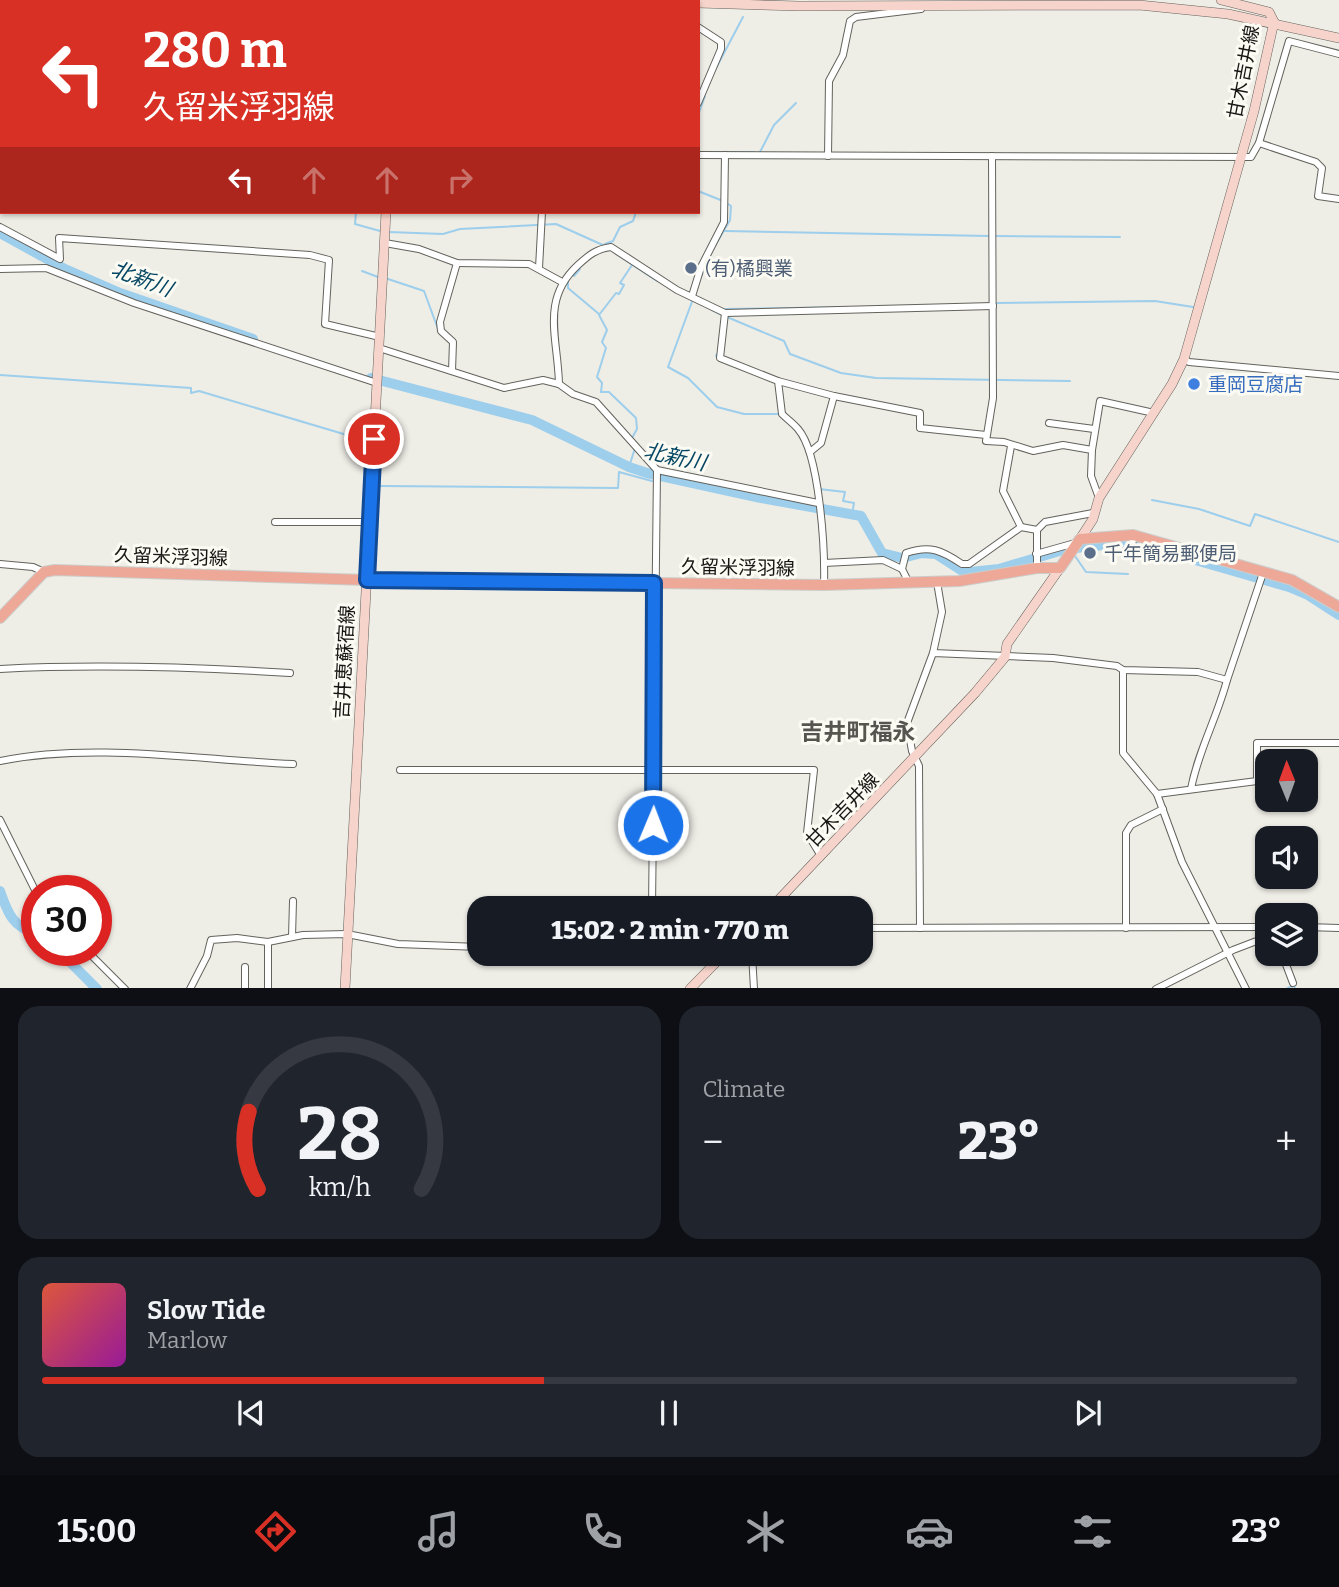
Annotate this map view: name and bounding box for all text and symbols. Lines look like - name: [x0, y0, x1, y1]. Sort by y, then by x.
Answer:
- text: 280 m: [143, 21, 287, 80]
- street label: 甘木吉井線: [1223, 23, 1264, 121]
- icon: left: [28, 28, 119, 119]
- text: 久留米浮羽線: [143, 88, 335, 126]
- icon: left: [222, 161, 260, 199]
- icon: ahead: [295, 161, 333, 199]
- icon: ahead: [368, 161, 406, 199]
- icon: right: [441, 161, 479, 199]
- water label: 北新川: [108, 256, 178, 303]
- place label: (有)橘興業: [705, 257, 793, 280]
- marker: (有)橘興業: [683, 260, 699, 276]
- place label: 重岡豆腐店: [1208, 373, 1303, 396]
- marker: 重岡豆腐店: [1186, 376, 1202, 392]
- pin: [344, 409, 404, 469]
- icon: arrive: [355, 420, 393, 458]
- water label: 北新川: [641, 438, 710, 477]
- place label: 千年簡易郵便局: [1104, 542, 1237, 565]
- street label: 久留米浮羽線: [114, 543, 228, 570]
- marker: 千年簡易郵便局: [1082, 545, 1098, 561]
- street label: 久留米浮羽線: [681, 555, 795, 580]
- street label: 吉井恵蘇宿線: [330, 604, 359, 720]
- district label: 吉井町福永: [801, 718, 916, 746]
- north arrow: [1255, 749, 1318, 812]
- map controls: [1255, 749, 1318, 966]
- street label: 甘木吉井線: [801, 768, 884, 853]
- position arrow: [616, 788, 690, 862]
- button: sound: [1255, 826, 1318, 889]
- speed limit sign: 30: [21, 875, 112, 966]
- button: layers: [1255, 903, 1318, 966]
- text: 15:02 · 2 min · 770 m: [551, 915, 789, 946]
- text: Climate: [703, 1075, 785, 1103]
- text: 28: [297, 1091, 382, 1178]
- text: 23°: [958, 1110, 1041, 1173]
- text: −: [703, 1119, 723, 1165]
- text: +: [1275, 1119, 1297, 1165]
- text: km/h: [308, 1172, 371, 1202]
- text: Slow Tide: [147, 1295, 266, 1326]
- text: Marlow: [147, 1326, 227, 1354]
- icon: previous: [232, 1394, 270, 1432]
- icon: pause: [650, 1394, 688, 1432]
- icon: next: [1069, 1394, 1107, 1432]
- icon: directions: [251, 1507, 300, 1556]
- icon: music: [414, 1507, 463, 1556]
- icon: phone: [578, 1507, 627, 1556]
- icon: climate: [741, 1507, 790, 1556]
- icon: car: [905, 1507, 954, 1556]
- icon: filters: [1068, 1507, 1117, 1556]
- text: 15:00: [57, 1512, 137, 1550]
- text: 23°: [1231, 1512, 1282, 1550]

